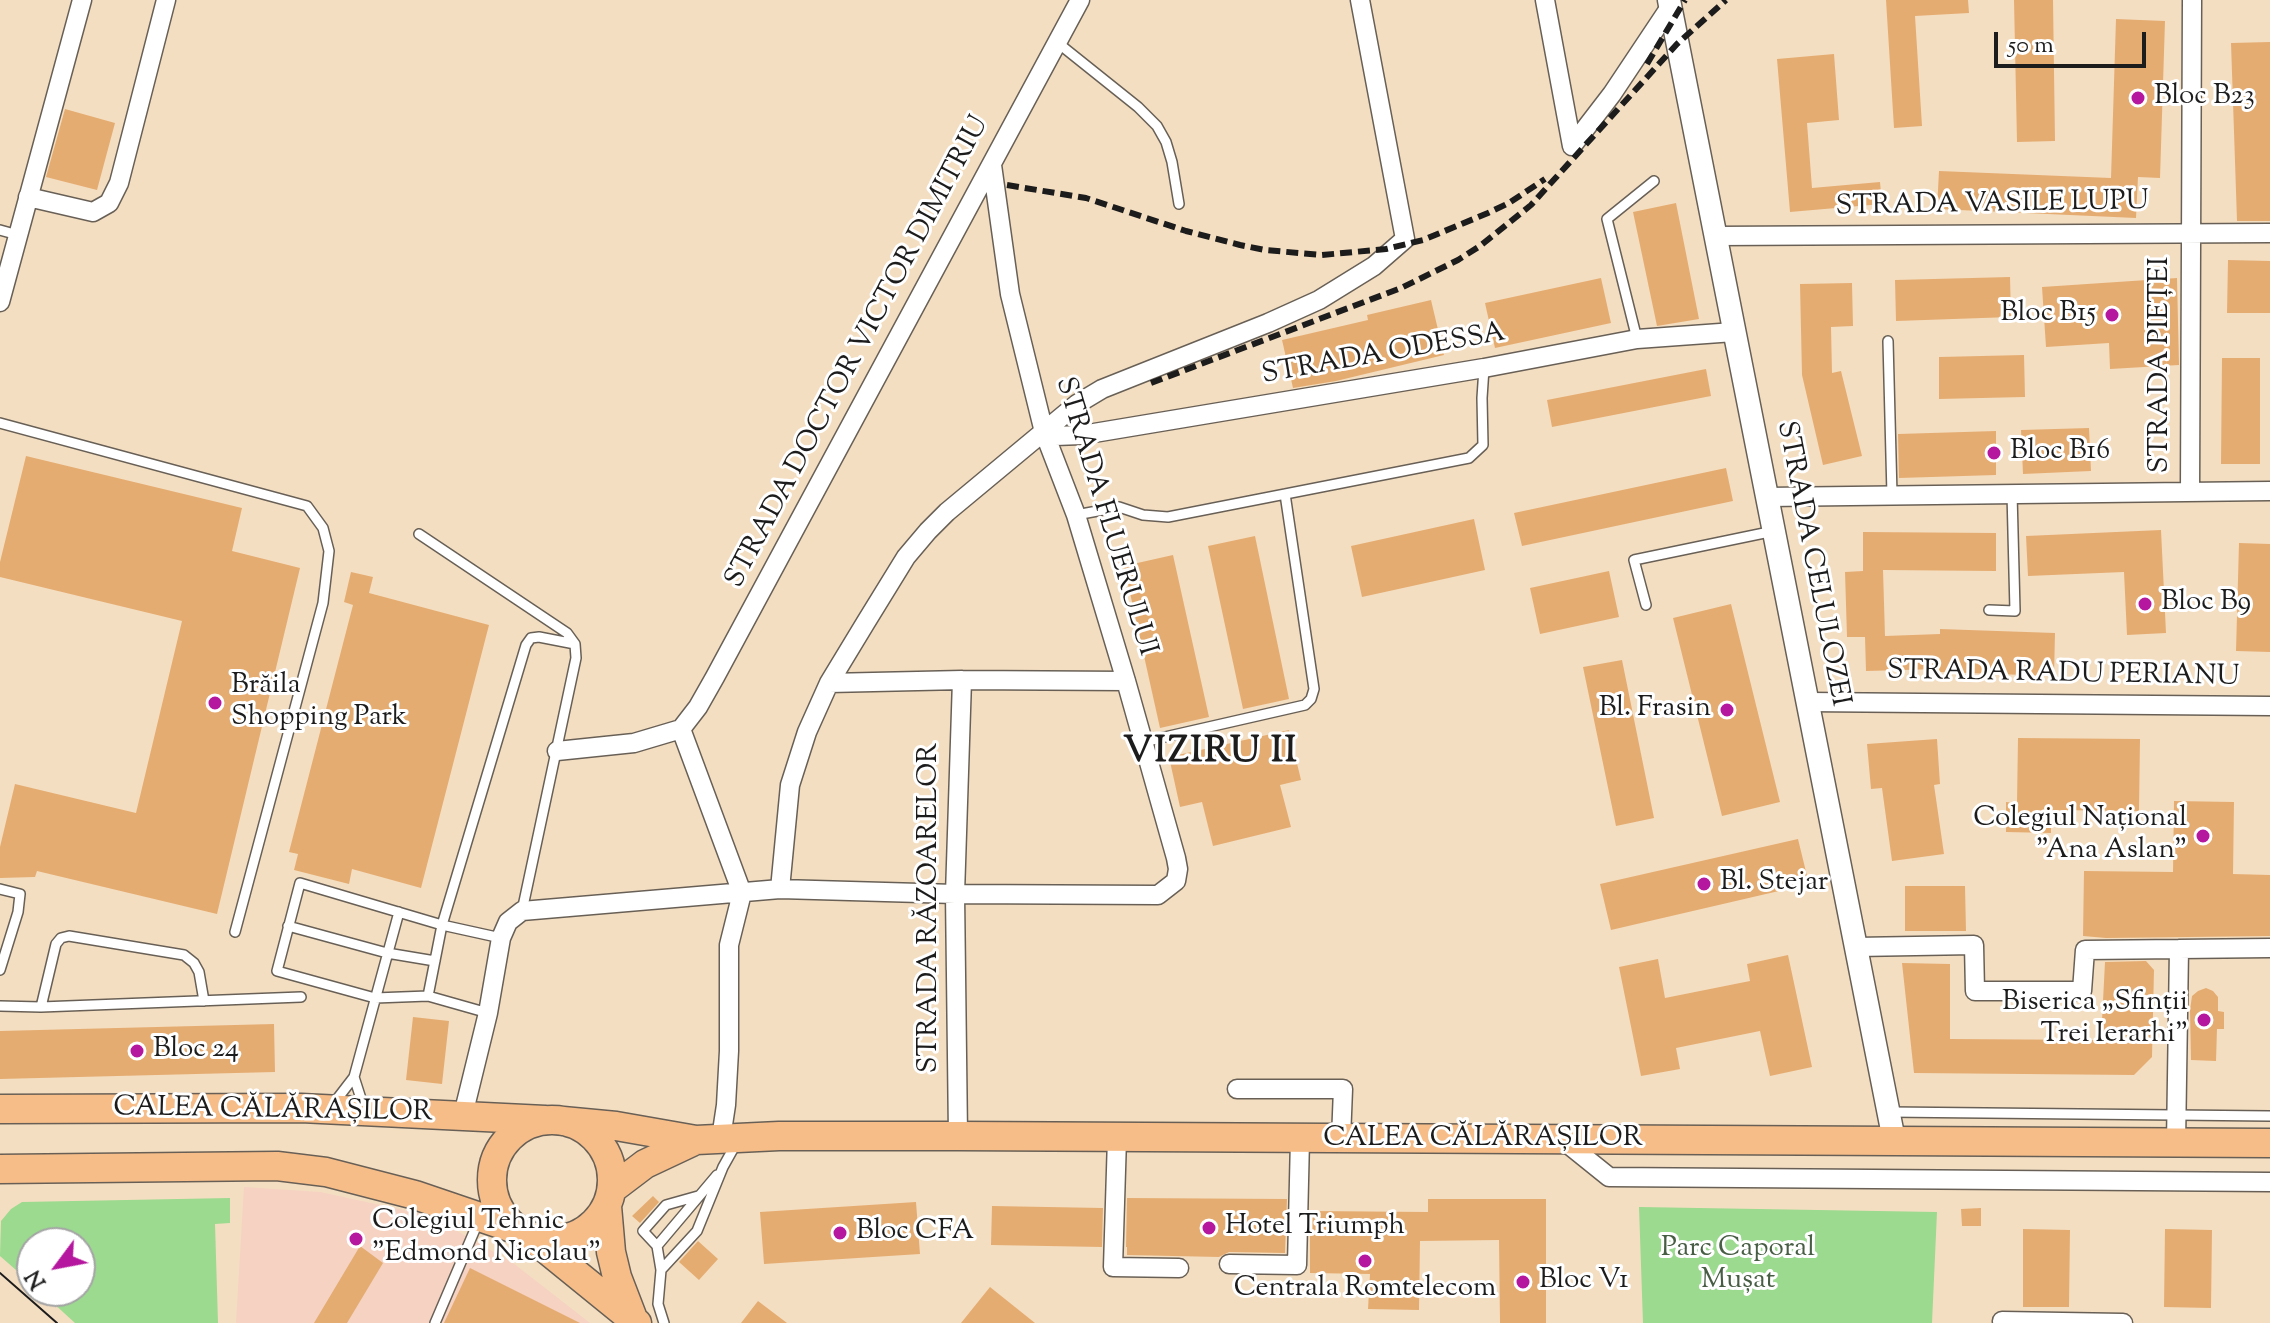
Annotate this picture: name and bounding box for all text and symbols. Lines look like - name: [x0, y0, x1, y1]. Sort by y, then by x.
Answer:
- scale bar: [1998, 16, 2150, 66]
- text: 50 m: [2008, 29, 2054, 63]
- place label: Bloc B23: [2154, 81, 2255, 115]
- marker: Bloc B23: [2129, 89, 2147, 107]
- street label: STRADA DOCTOR VICTOR DIMITRIU: [720, 112, 998, 594]
- street label: STRADA VASILE LUPU: [1835, 186, 2149, 226]
- street label: STRADA PIEȚEI: [2145, 257, 2179, 473]
- place label: Bloc B15: [2000, 298, 2096, 332]
- marker: Bloc B15: [2103, 306, 2121, 324]
- street label: STRADA ODESSA: [1259, 318, 1509, 394]
- street label: STRADA FLUERULUI: [1046, 374, 1162, 660]
- street label: STRADA CELULOZEI: [1767, 419, 1855, 709]
- place label: Bloc B16: [2010, 436, 2110, 470]
- marker: Bloc B16: [1985, 444, 2003, 462]
- place label: Bloc B9: [2161, 587, 2251, 621]
- marker: Bloc B9: [2136, 595, 2154, 613]
- street label: STRADA RADU PERIANU: [1887, 656, 2239, 696]
- place label: Brăila Shopping Park: [231, 670, 407, 736]
- place label: Bl. Frasin: [1599, 693, 1711, 727]
- marker: Brăila Shopping Park: [206, 694, 224, 712]
- marker: Bl. Frasin: [1718, 701, 1736, 719]
- district label: VIZIRU II: [1123, 733, 1299, 777]
- street label: STRADA RĂZOARELOR: [914, 743, 948, 1073]
- place label: Colegiul Național "Ana Aslan": [1973, 803, 2187, 869]
- marker: Colegiul Național "Ana Aslan": [2194, 827, 2212, 845]
- place label: Bl. Stejar: [1720, 867, 1828, 901]
- marker: Bl. Stejar: [1695, 875, 1713, 893]
- place label: Biserica „Sfinții Trei Ierarhi": [2002, 987, 2188, 1053]
- marker: Biserica „Sfinții Trei Ierarhi": [2195, 1011, 2213, 1029]
- place label: Bloc 24: [153, 1034, 239, 1068]
- marker: Bloc 24: [128, 1042, 146, 1060]
- street label: CALEA CĂLĂRAȘILOR: [113, 1092, 433, 1132]
- street label: CALEA CĂLĂRAȘILOR: [1323, 1123, 1643, 1157]
- place label: Colegiul Tehnic "Edmond Nicolau": [372, 1206, 601, 1272]
- place label: Hotel Triumph: [1225, 1211, 1405, 1245]
- place label: Bloc CFA: [856, 1216, 974, 1250]
- marker: Hotel Triumph: [1200, 1219, 1218, 1237]
- marker: Bloc CFA: [831, 1224, 849, 1242]
- north arrow: [16, 1227, 96, 1307]
- marker: Colegiul Tehnic "Edmond Nicolau": [347, 1230, 365, 1248]
- park label: Parc Caporal Mușat: [1661, 1233, 1815, 1299]
- marker: Centrala Romtelecom: [1356, 1252, 1374, 1270]
- text: N: [19, 1263, 56, 1295]
- place label: Bloc V1: [1539, 1265, 1628, 1299]
- place label: Centrala Romtelecom: [1234, 1273, 1496, 1307]
- marker: Bloc V1: [1514, 1273, 1532, 1291]

